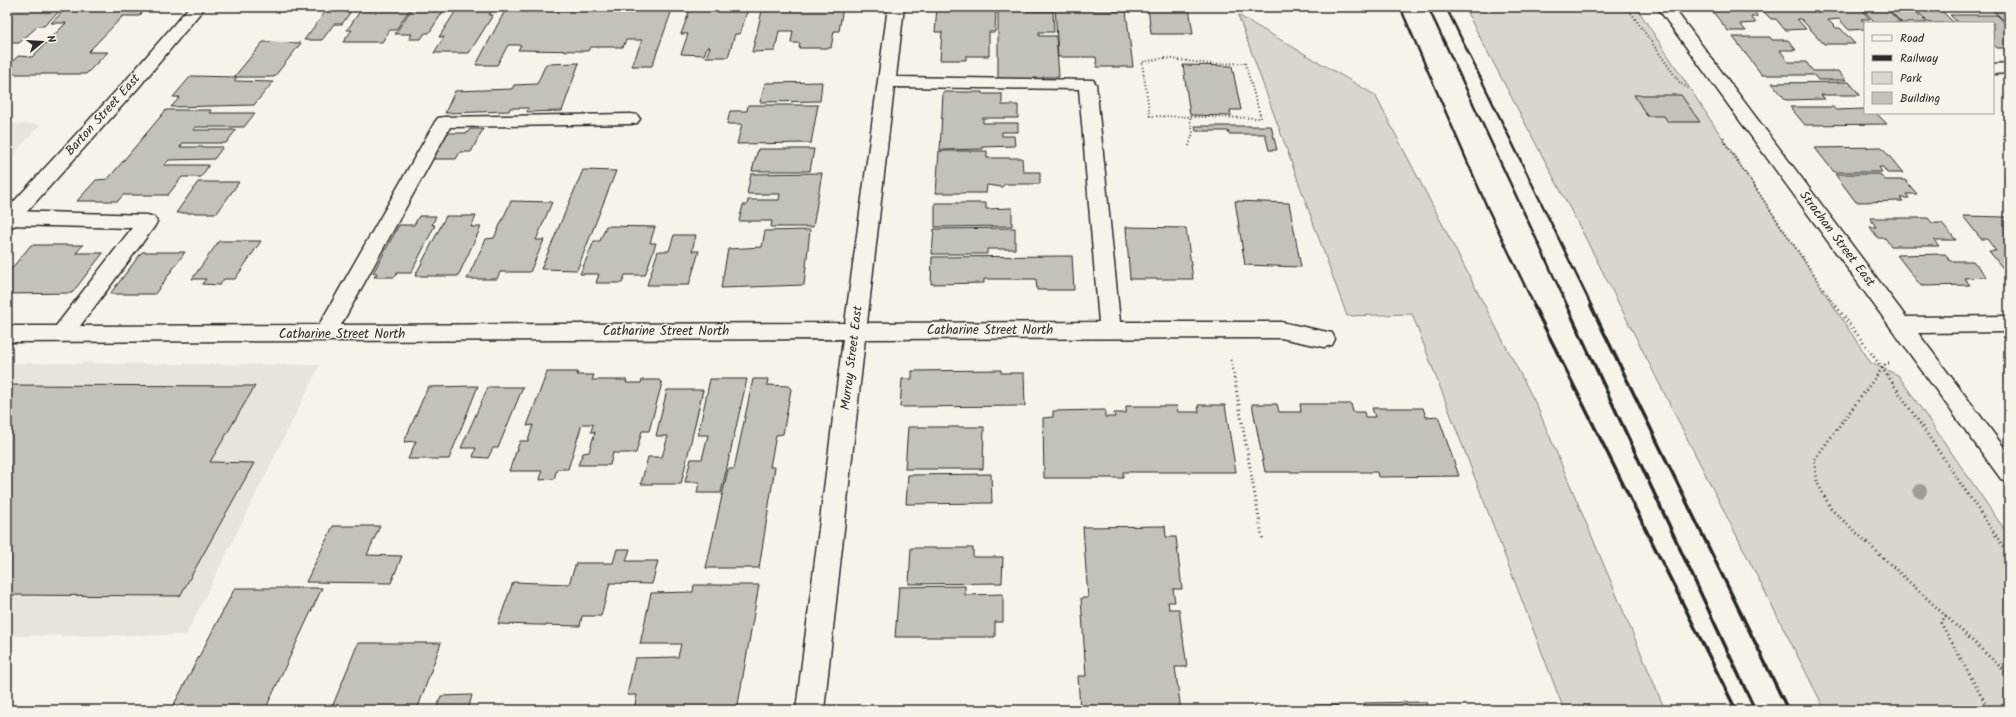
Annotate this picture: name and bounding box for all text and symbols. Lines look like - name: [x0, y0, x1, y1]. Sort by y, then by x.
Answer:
- north arrow: [22, 22, 62, 62]
- legend: [1864, 22, 1994, 114]
- text: Road: [1900, 29, 1925, 48]
- text: N: [41, 33, 60, 45]
- text: Railway: [1900, 49, 1938, 68]
- street label: Barton Street East: [60, 69, 146, 161]
- text: Park: [1900, 69, 1922, 88]
- text: Building: [1900, 89, 1940, 108]
- street label: Strachan Street East: [1794, 186, 1881, 292]
- street label: Murray Street East: [835, 304, 869, 411]
- street label: Catharine Street North: [927, 320, 1053, 341]
- street label: Catharine Street North: [603, 321, 729, 342]
- street label: Catharine Street North: [279, 324, 405, 345]

